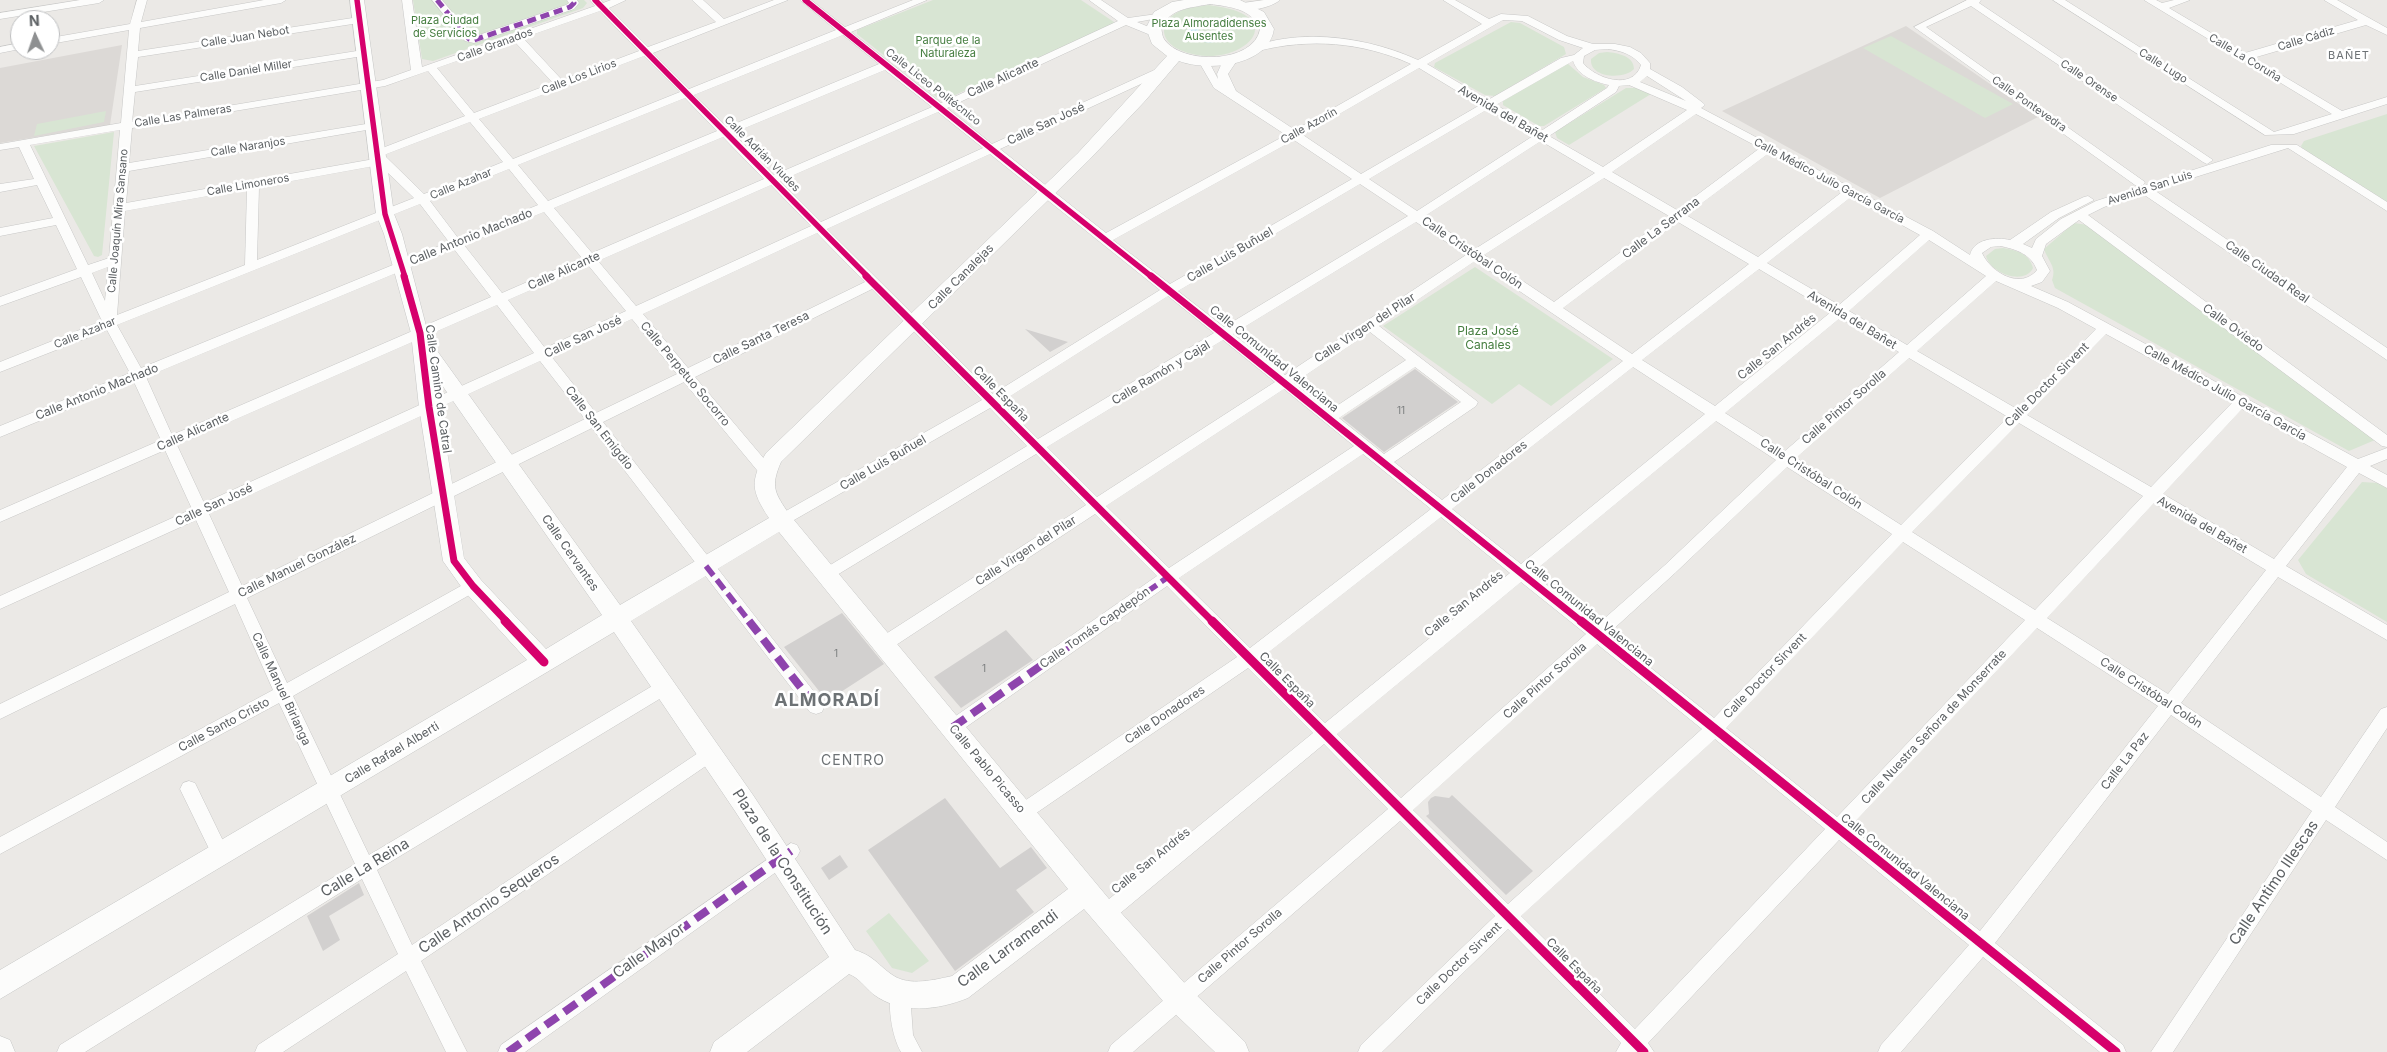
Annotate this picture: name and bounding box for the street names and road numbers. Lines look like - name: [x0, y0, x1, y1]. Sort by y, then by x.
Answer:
- street label: Calle Juan Nebot: [200, 24, 290, 50]
- street label: Calle Cádiz: [2276, 24, 2336, 54]
- street label: Calle Granados: [455, 25, 535, 65]
- street label: Calle La Coruña: [2206, 31, 2284, 85]
- street label: Calle Liceo Politécnico: [883, 46, 983, 128]
- street label: Calle Lugo: [2136, 46, 2190, 86]
- street label: Calle Alicante: [965, 55, 1041, 101]
- street label: Calle Daniel Miller: [199, 57, 293, 85]
- street label: Calle Los Lirios: [540, 57, 618, 97]
- street label: Calle Orense: [2058, 57, 2120, 105]
- street label: Calle Pontevedra: [1989, 73, 2069, 135]
- street label: Avenida del Bañet: [1455, 82, 1551, 146]
- street label: Calle San José: [1005, 100, 1087, 148]
- street label: Calle Las Palmeras: [133, 102, 233, 130]
- street label: Calle Azorín: [1278, 105, 1340, 147]
- street label: Calle Adrián Viudes: [721, 113, 803, 195]
- street label: Calle Naranjos: [210, 135, 286, 159]
- street label: Calle Médico Julio García García: [1751, 136, 1907, 226]
- street label: Calle Joaquín Mira Sansano: [105, 148, 131, 294]
- street label: Calle Azahar: [428, 166, 494, 202]
- street label: Avenida San Luis: [2106, 168, 2194, 208]
- street label: Calle Limoneros: [206, 171, 290, 199]
- street label: Calle La Serrana: [1620, 194, 1702, 262]
- street label: Calle Antonio Machado: [407, 206, 535, 268]
- street label: Calle Cristóbal Colón: [1419, 214, 1525, 292]
- street label: Calle Luis Buñuel: [1184, 224, 1276, 286]
- street label: Calle Ciudad Real: [2222, 238, 2312, 306]
- street label: Calle Canalejas: [925, 241, 997, 313]
- street label: Calle Alicante: [526, 249, 602, 293]
- street label: Avenida del Bañet: [1805, 288, 1899, 352]
- street label: Calle Virgen del Pilar: [1312, 290, 1418, 366]
- street label: Calle Oviedo: [2200, 301, 2266, 355]
- street label: Calle Comunidad Valenciana: [1207, 302, 1341, 416]
- street label: Calle Santa Teresa: [710, 308, 812, 368]
- street label: Calle San Andrés: [1735, 311, 1819, 383]
- street label: Calle San José: [542, 313, 624, 361]
- street label: Calle Azahar: [52, 315, 118, 351]
- street label: Calle Perpetuo Socorro: [637, 319, 733, 429]
- street label: Calle Camino de Catral: [422, 324, 454, 454]
- street label: Calle Ramón y Cajal: [1109, 338, 1213, 408]
- street label: Calle Doctor Sirvent: [2002, 340, 2092, 430]
- street label: Calle Médico Julio García García: [2141, 342, 2309, 444]
- street label: Calle Antonio Machado: [33, 361, 161, 423]
- street label: Calle España: [970, 363, 1032, 425]
- street label: Calle Pintor Sorolla: [1799, 366, 1889, 448]
- street label: Calle San Emigdio: [562, 383, 636, 473]
- street label: Calle Alicante: [155, 410, 231, 454]
- street label: Calle Luis Buñuel: [837, 432, 929, 494]
- street label: Calle Cristóbal Colón: [1757, 436, 1865, 512]
- street label: Calle Donadores: [1448, 438, 1530, 506]
- street label: Calle San José: [173, 481, 255, 529]
- street label: Avenida del Bañet: [2154, 493, 2250, 557]
- street label: Calle Cervantes: [538, 512, 602, 594]
- street label: Calle Virgen del Pilar: [973, 513, 1079, 589]
- street label: Calle Manuel González: [236, 531, 358, 601]
- street label: Calle Comunidad Valenciana: [1522, 556, 1656, 670]
- street label: Calle San Andrés: [1422, 568, 1506, 640]
- street label: Calle Tomás Capdepón: [1037, 584, 1153, 672]
- street label: Calle Manuel Birlanga: [248, 630, 314, 748]
- street label: Calle Doctor Sirvent: [1721, 630, 1809, 722]
- street label: Calle Pintor Sorolla: [1500, 640, 1590, 722]
- street label: Calle Nuestra Señora de Monserrate: [1858, 647, 2010, 807]
- street label: Calle España: [1256, 649, 1318, 711]
- street label: Calle Cristóbal Colón: [2097, 655, 2205, 731]
- street label: Calle Donadores: [1122, 683, 1208, 747]
- street label: Calle Santo Cristo: [176, 695, 272, 755]
- street label: Calle Rafael Alberti: [342, 719, 442, 787]
- street label: Calle Pablo Picasso: [946, 722, 1028, 816]
- street label: Calle La Paz: [2098, 729, 2152, 793]
- street label: Plaza de la Constitución: [728, 786, 836, 938]
- street label: Calle Comunidad Valenciana: [1838, 810, 1972, 924]
- street label: Calle Antimo Illescas: [2226, 817, 2322, 949]
- street label: Calle San Andrés: [1109, 825, 1193, 897]
- street label: Calle La Reina: [318, 835, 412, 901]
- street label: Calle Antonio Sequeros: [415, 850, 563, 958]
- street label: Calle Pintor Sorolla: [1195, 905, 1285, 987]
- street label: Calle Larramendi: [954, 906, 1062, 992]
- street label: Calle Mayor: [609, 919, 689, 983]
- street label: Calle Doctor Sirvent: [1413, 920, 1505, 1008]
- street label: Calle España: [1543, 935, 1605, 997]

